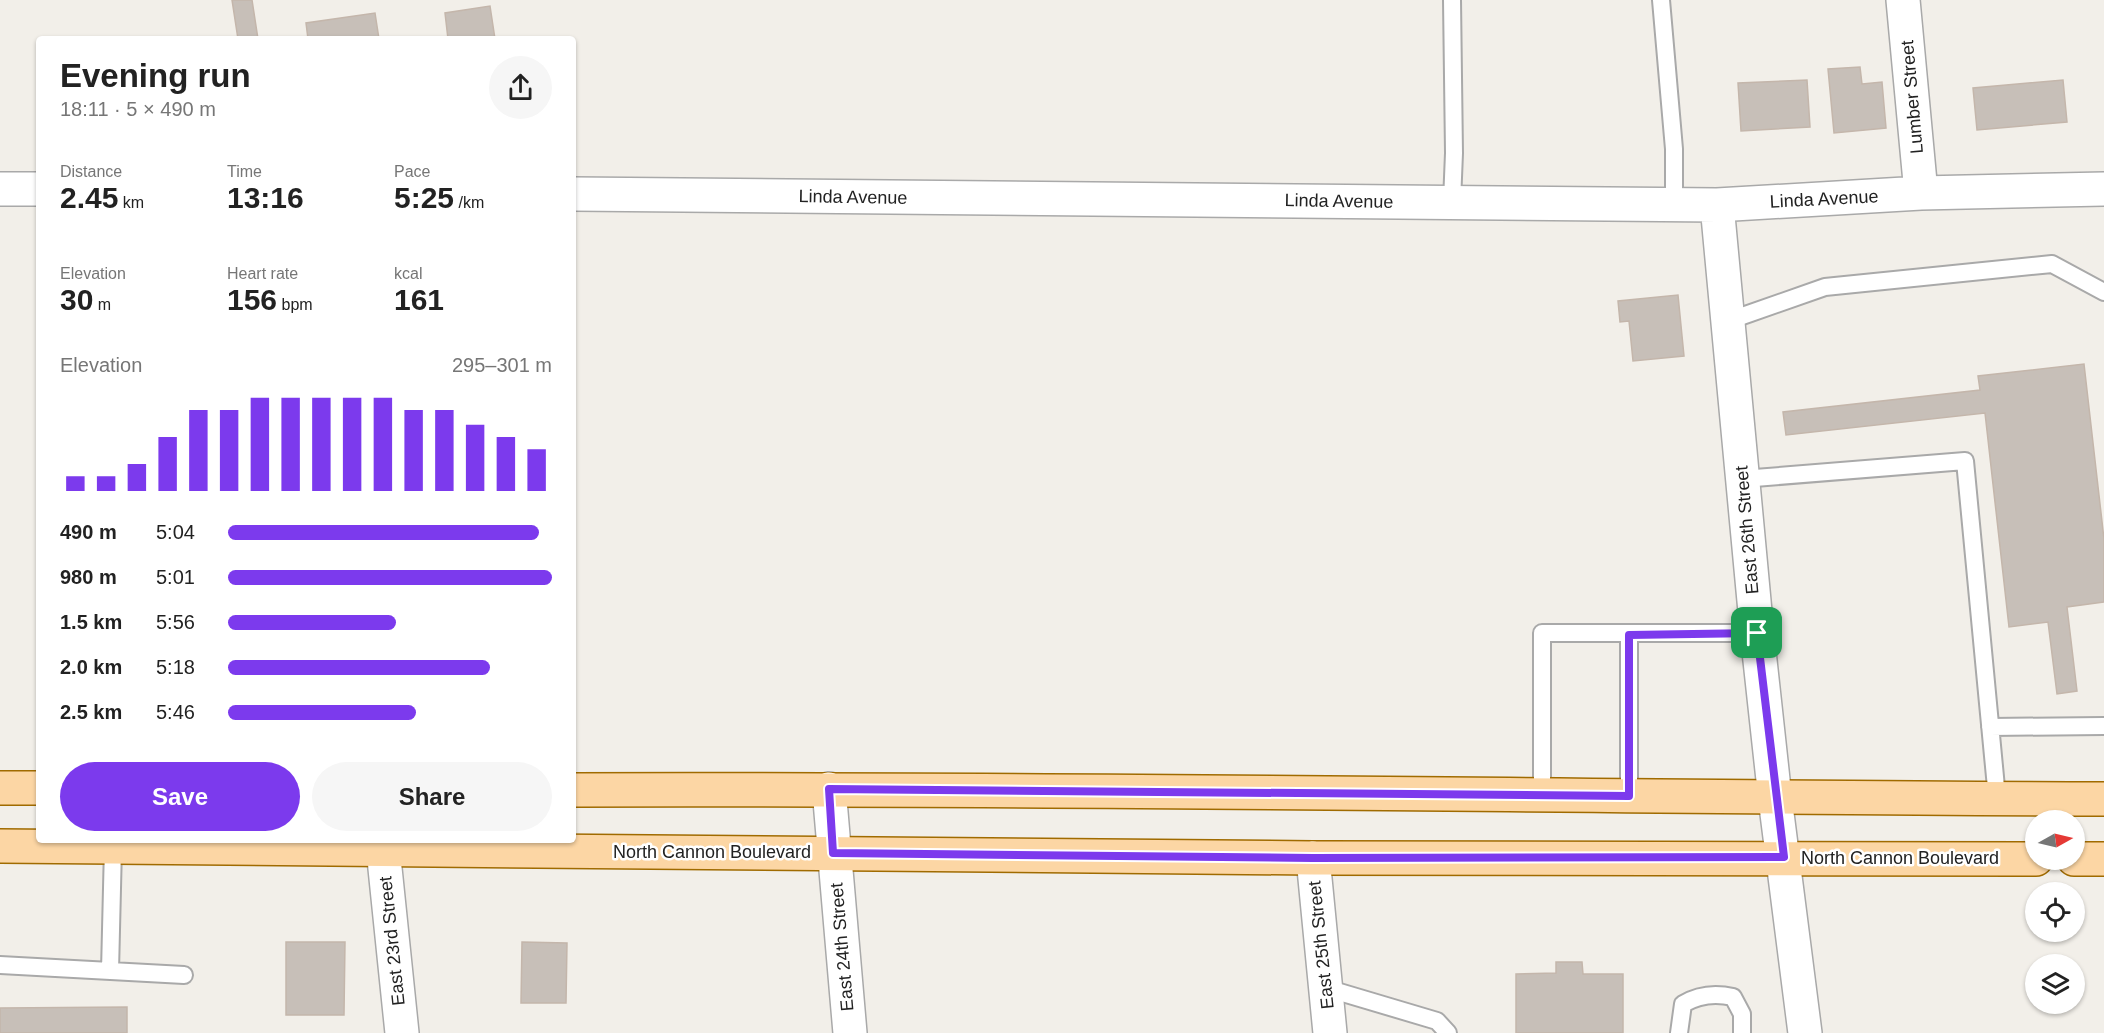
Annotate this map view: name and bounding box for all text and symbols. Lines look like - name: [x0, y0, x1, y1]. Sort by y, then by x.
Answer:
- street label: Lumber Street: [1897, 39, 1927, 155]
- button: share: [489, 56, 552, 119]
- text: Evening run: [60, 57, 251, 94]
- text: 18:11 · 5 × 490 m: [60, 98, 216, 120]
- text: Distance: [60, 163, 122, 180]
- text: Time: [227, 163, 262, 180]
- text: Pace: [394, 163, 430, 180]
- text: 2.45: [60, 181, 118, 214]
- text: 13:16: [227, 181, 304, 214]
- text: 5:25: [394, 181, 454, 214]
- street label: Linda Avenue: [798, 186, 908, 208]
- street label: Linda Avenue: [1769, 186, 1879, 212]
- street label: Linda Avenue: [1284, 190, 1394, 212]
- text: km: [118, 194, 144, 211]
- text: /km: [454, 194, 484, 211]
- text: Elevation: [60, 265, 126, 282]
- text: Heart rate: [227, 265, 298, 282]
- text: kcal: [394, 265, 422, 282]
- text: 30: [60, 283, 93, 316]
- text: 156: [227, 283, 277, 316]
- text: 161: [394, 283, 444, 316]
- text: m: [93, 296, 111, 313]
- text: bpm: [277, 296, 313, 313]
- text: Elevation: [60, 354, 142, 376]
- text: 295–301 m: [452, 354, 552, 376]
- street label: East 26th Street: [1731, 465, 1763, 595]
- text: 490 m: [60, 521, 117, 543]
- text: 5:04: [156, 521, 195, 543]
- text: 980 m: [60, 566, 117, 588]
- text: 5:01: [156, 566, 195, 588]
- pin: [1731, 607, 1782, 658]
- text: 1.5 km: [60, 611, 122, 633]
- text: 5:56: [156, 611, 195, 633]
- icon: arrive: [1740, 616, 1773, 649]
- text: 2.0 km: [60, 656, 122, 678]
- text: 5:18: [156, 656, 195, 678]
- text: 2.5 km: [60, 701, 122, 723]
- text: 5:46: [156, 701, 195, 723]
- button: Save: [60, 762, 300, 831]
- button: Share: [312, 762, 552, 831]
- north arrow: [2025, 810, 2085, 870]
- map controls: [2025, 810, 2085, 1014]
- street label: North Cannon Boulevard: [613, 842, 811, 862]
- street label: North Cannon Boulevard: [1801, 848, 1999, 868]
- street label: East 23rd Street: [375, 875, 409, 1007]
- street label: East 25th Street: [1304, 880, 1338, 1010]
- street label: East 24th Street: [826, 882, 858, 1012]
- button: locate: [2025, 882, 2085, 942]
- button: layers: [2025, 954, 2085, 1014]

